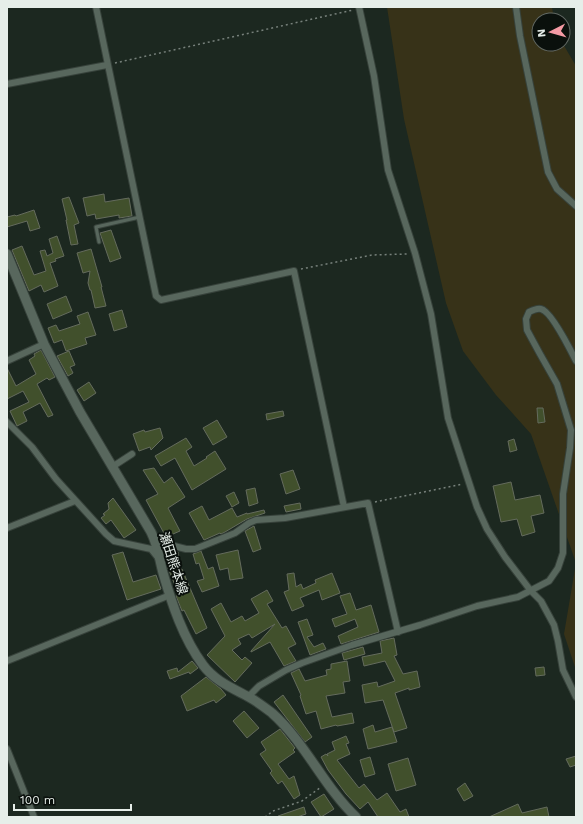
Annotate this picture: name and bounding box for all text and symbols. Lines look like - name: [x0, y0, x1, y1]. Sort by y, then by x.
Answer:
- north arrow: [531, 12, 571, 52]
- text: N: [535, 28, 548, 38]
- street label: 瀬田熊本線: [156, 530, 191, 596]
- scale bar: [14, 786, 131, 812]
- text: 100 m: [20, 793, 55, 807]

